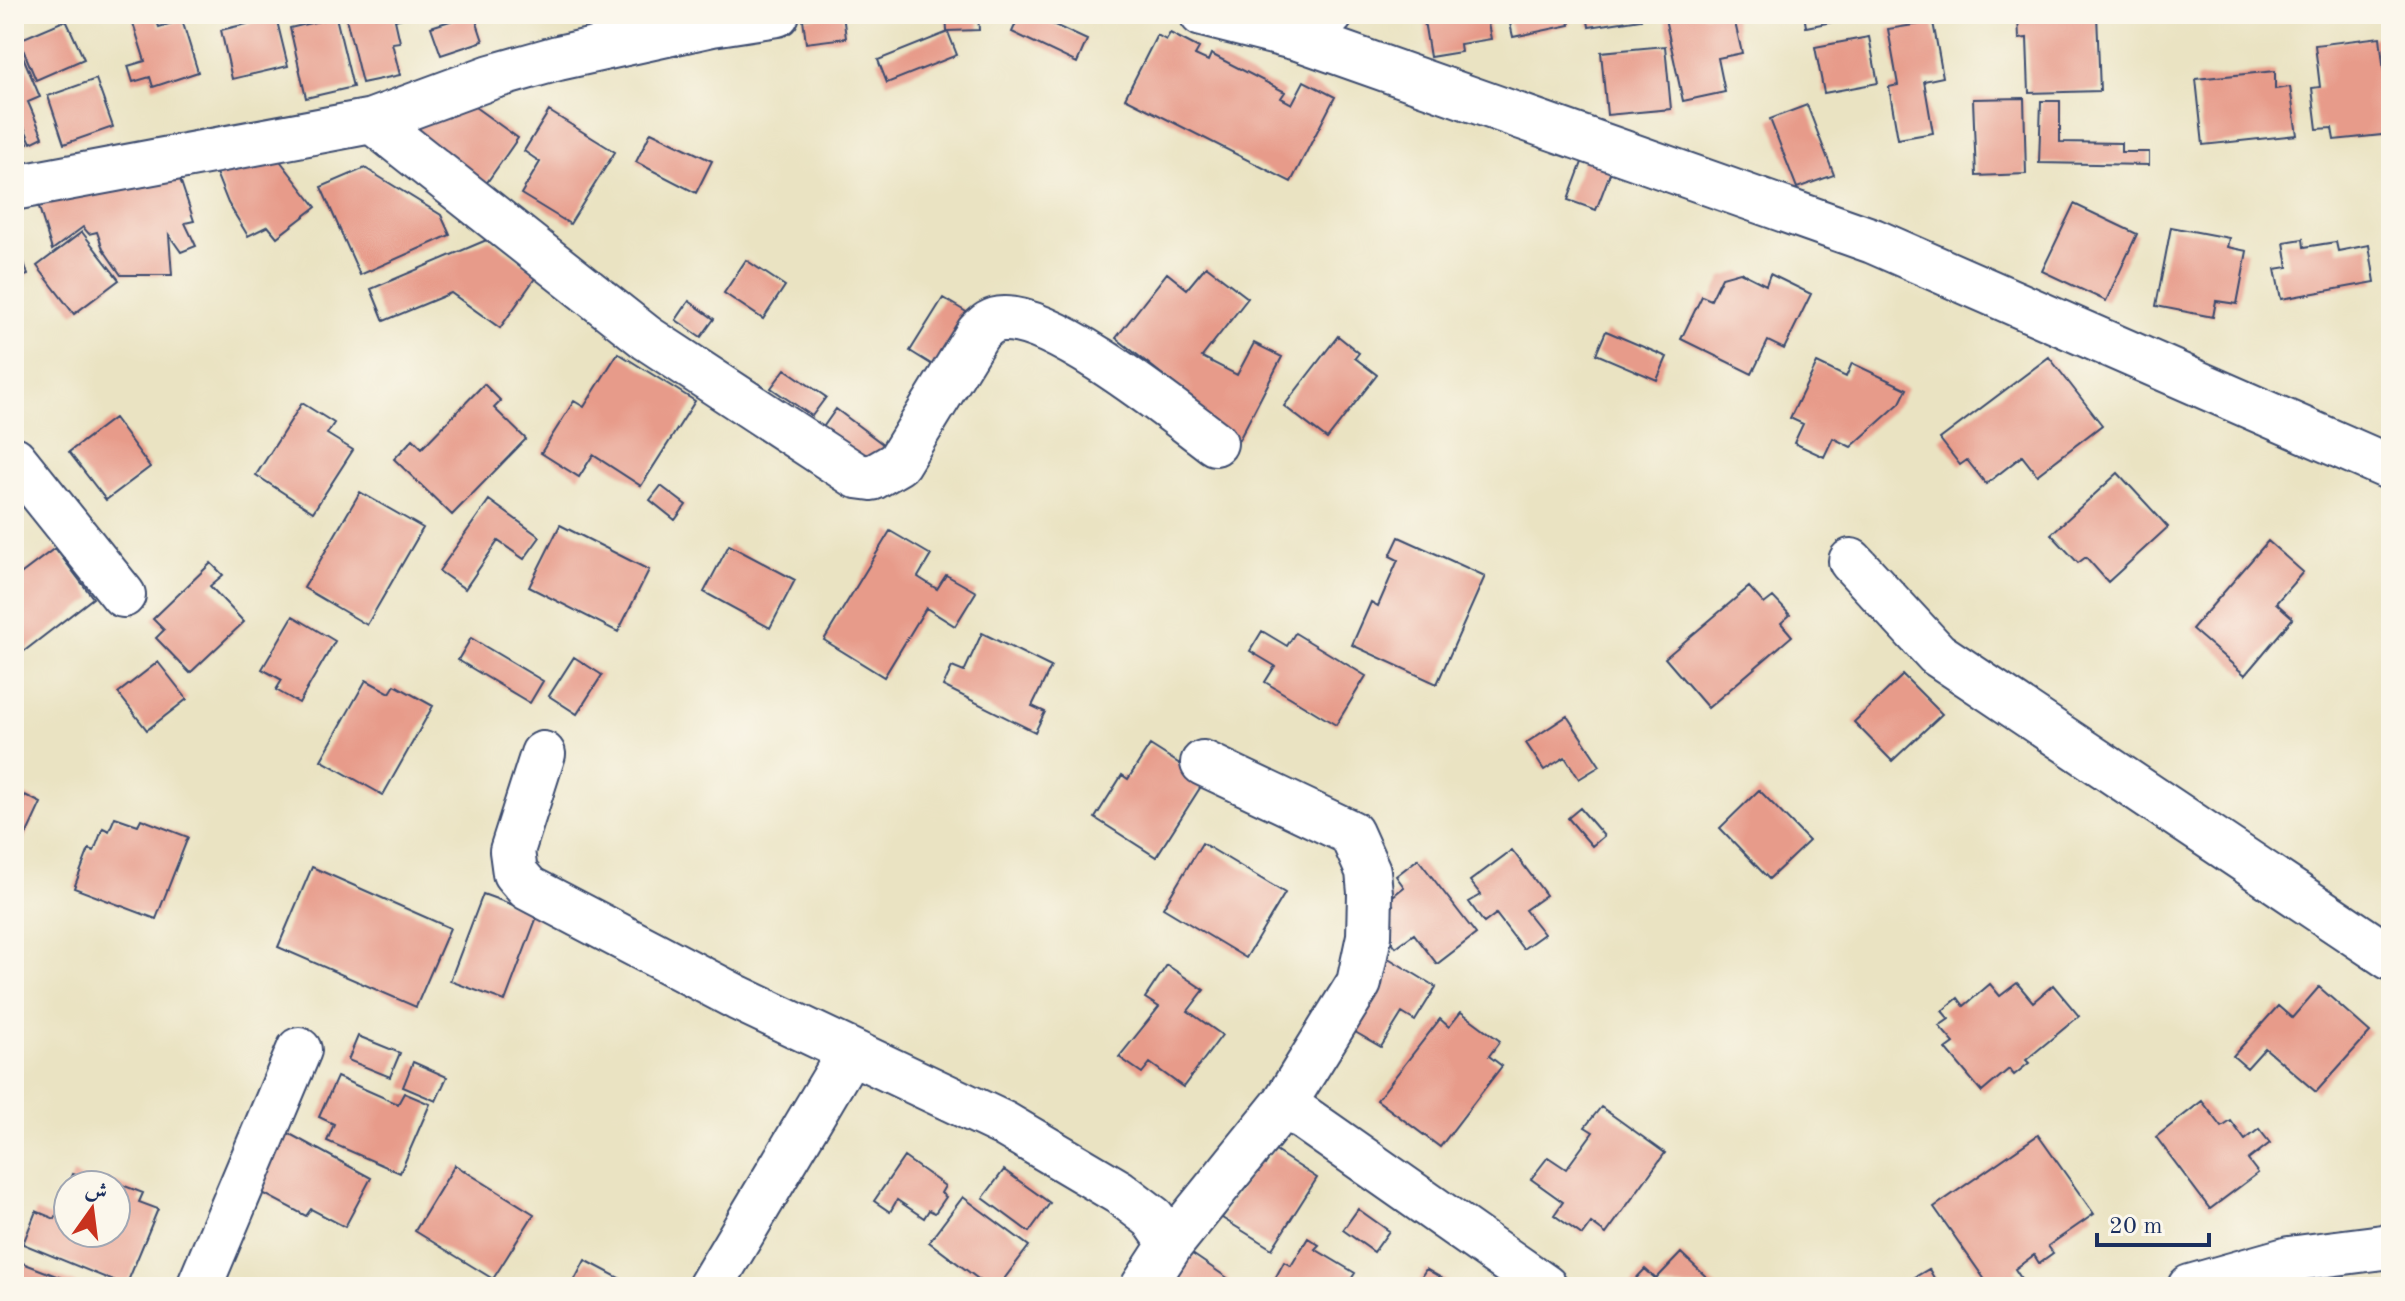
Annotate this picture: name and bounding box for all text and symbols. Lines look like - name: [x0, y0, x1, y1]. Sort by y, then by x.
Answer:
- north arrow: [52, 1169, 132, 1249]
- text: ش: [83, 1178, 110, 1205]
- scale bar: [2097, 1197, 2209, 1247]
- text: 20 m: [2109, 1215, 2163, 1239]

